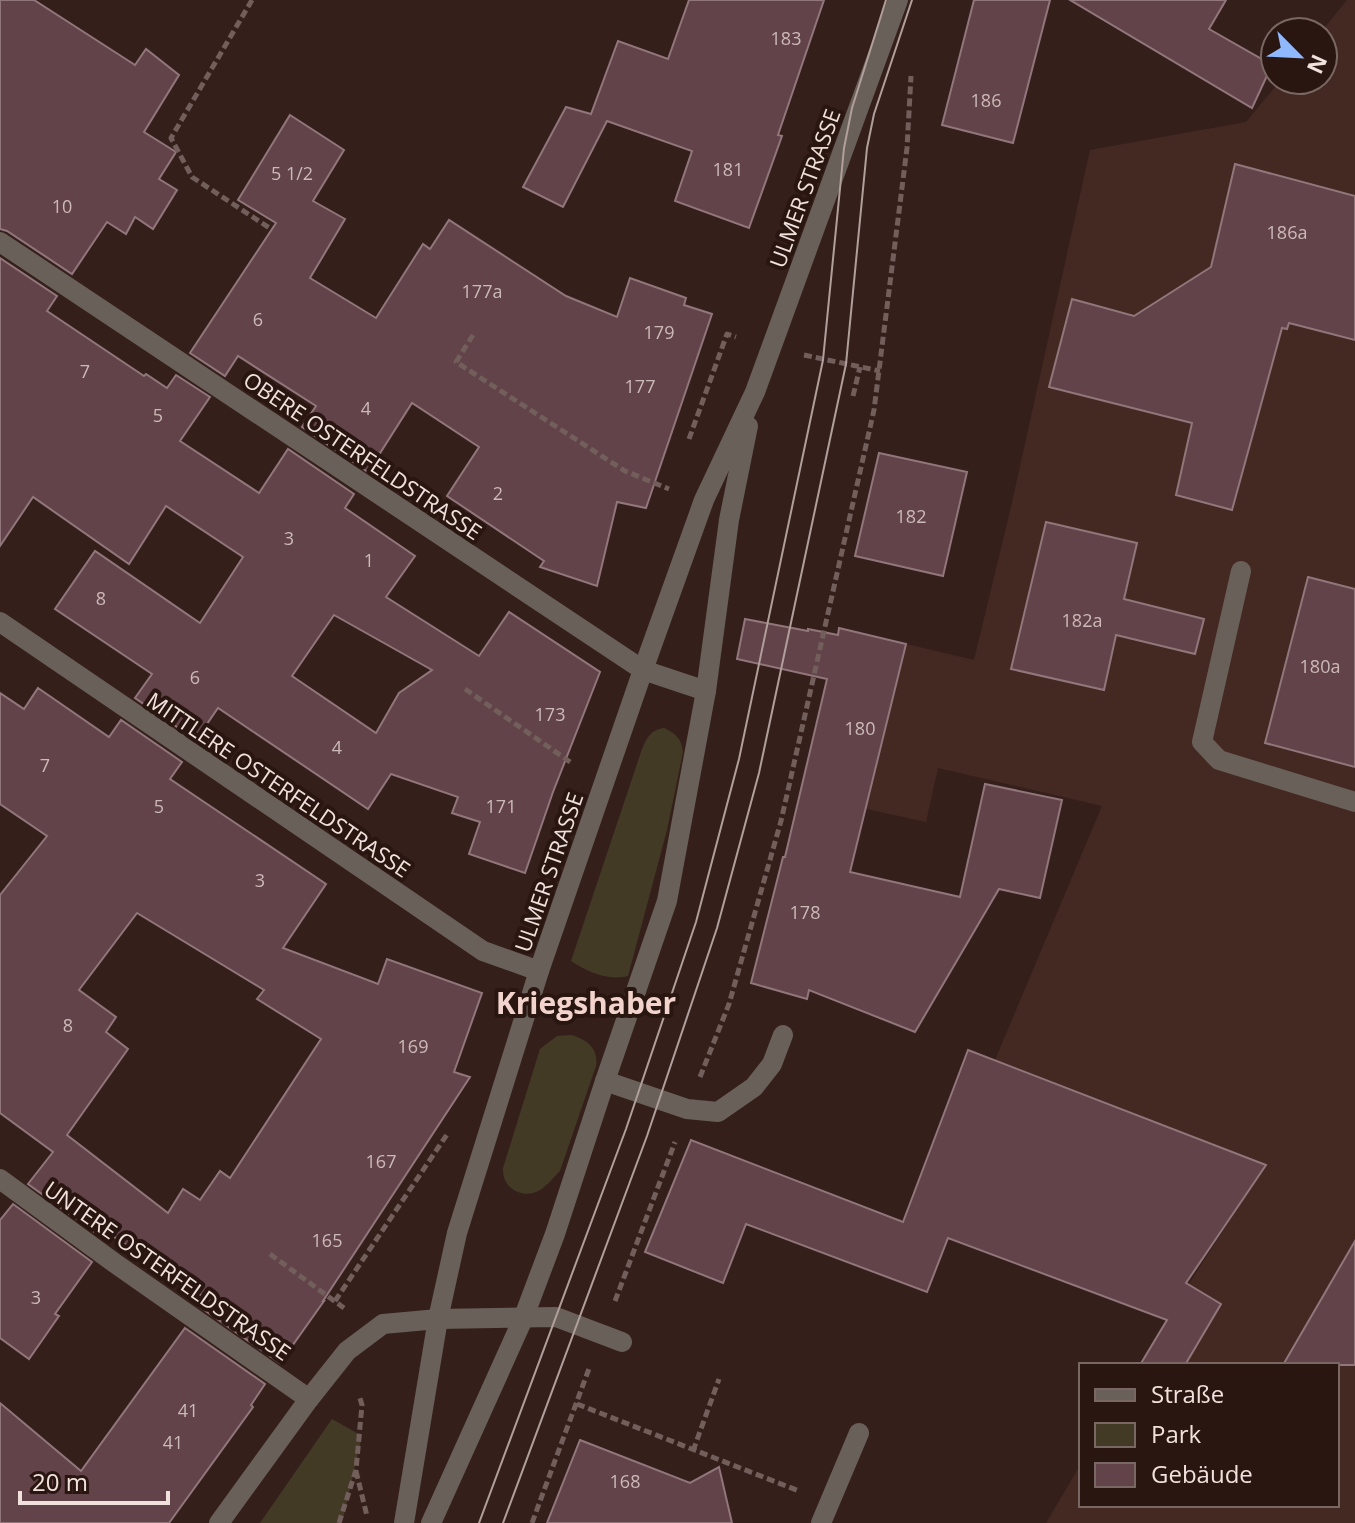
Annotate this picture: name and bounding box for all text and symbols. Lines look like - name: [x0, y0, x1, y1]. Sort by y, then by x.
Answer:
- north arrow: [1259, 16, 1339, 96]
- house number: 183: [771, 26, 801, 50]
- text: N: [1301, 50, 1336, 79]
- house number: 186: [971, 88, 1001, 112]
- street label: ULMER STRASSE: [761, 104, 847, 272]
- house number: 181: [713, 157, 743, 181]
- house number: 5 1/2: [271, 161, 313, 185]
- house number: 10: [52, 194, 72, 218]
- house number: 186a: [1267, 220, 1307, 244]
- house number: 177a: [462, 279, 502, 303]
- house number: 6: [253, 307, 263, 331]
- house number: 179: [644, 320, 674, 344]
- house number: 7: [80, 359, 90, 383]
- street label: OBERE OSTERFELDSTRASSE: [238, 364, 488, 546]
- house number: 177: [625, 374, 655, 398]
- house number: 4: [361, 396, 371, 420]
- house number: 5: [153, 403, 163, 427]
- house number: 2: [493, 481, 503, 505]
- house number: 182: [896, 504, 926, 528]
- house number: 3: [284, 526, 294, 550]
- house number: 1: [364, 548, 374, 572]
- house number: 8: [96, 586, 106, 610]
- house number: 182a: [1062, 608, 1102, 632]
- house number: 180a: [1300, 654, 1340, 678]
- house number: 6: [190, 665, 200, 689]
- street label: MITTLERE OSTERFELDSTRASSE: [141, 684, 417, 884]
- house number: 173: [535, 702, 565, 726]
- house number: 180: [845, 716, 875, 740]
- house number: 4: [332, 735, 342, 759]
- house number: 7: [40, 753, 50, 777]
- street label: ULMER STRASSE: [507, 788, 589, 956]
- house number: 5: [154, 794, 164, 818]
- house number: 171: [486, 794, 516, 818]
- house number: 3: [255, 868, 265, 892]
- house number: 178: [790, 900, 820, 924]
- district label: Kriegshaber: [496, 982, 676, 1023]
- house number: 8: [63, 1013, 73, 1037]
- house number: 169: [398, 1034, 428, 1058]
- house number: 167: [366, 1149, 396, 1173]
- street label: UNTERE OSTERFELDSTRASSE: [39, 1173, 297, 1367]
- house number: 165: [312, 1228, 342, 1252]
- house number: 3: [31, 1285, 41, 1309]
- legend: [1079, 1363, 1339, 1507]
- text: Straße: [1151, 1377, 1224, 1410]
- house number: 41: [178, 1398, 198, 1422]
- text: Park: [1151, 1417, 1202, 1450]
- house number: 41: [163, 1430, 183, 1454]
- scale bar: [20, 1455, 168, 1505]
- text: Gebäude: [1151, 1457, 1253, 1490]
- text: 20 m: [32, 1465, 88, 1498]
- house number: 168: [610, 1469, 640, 1493]

